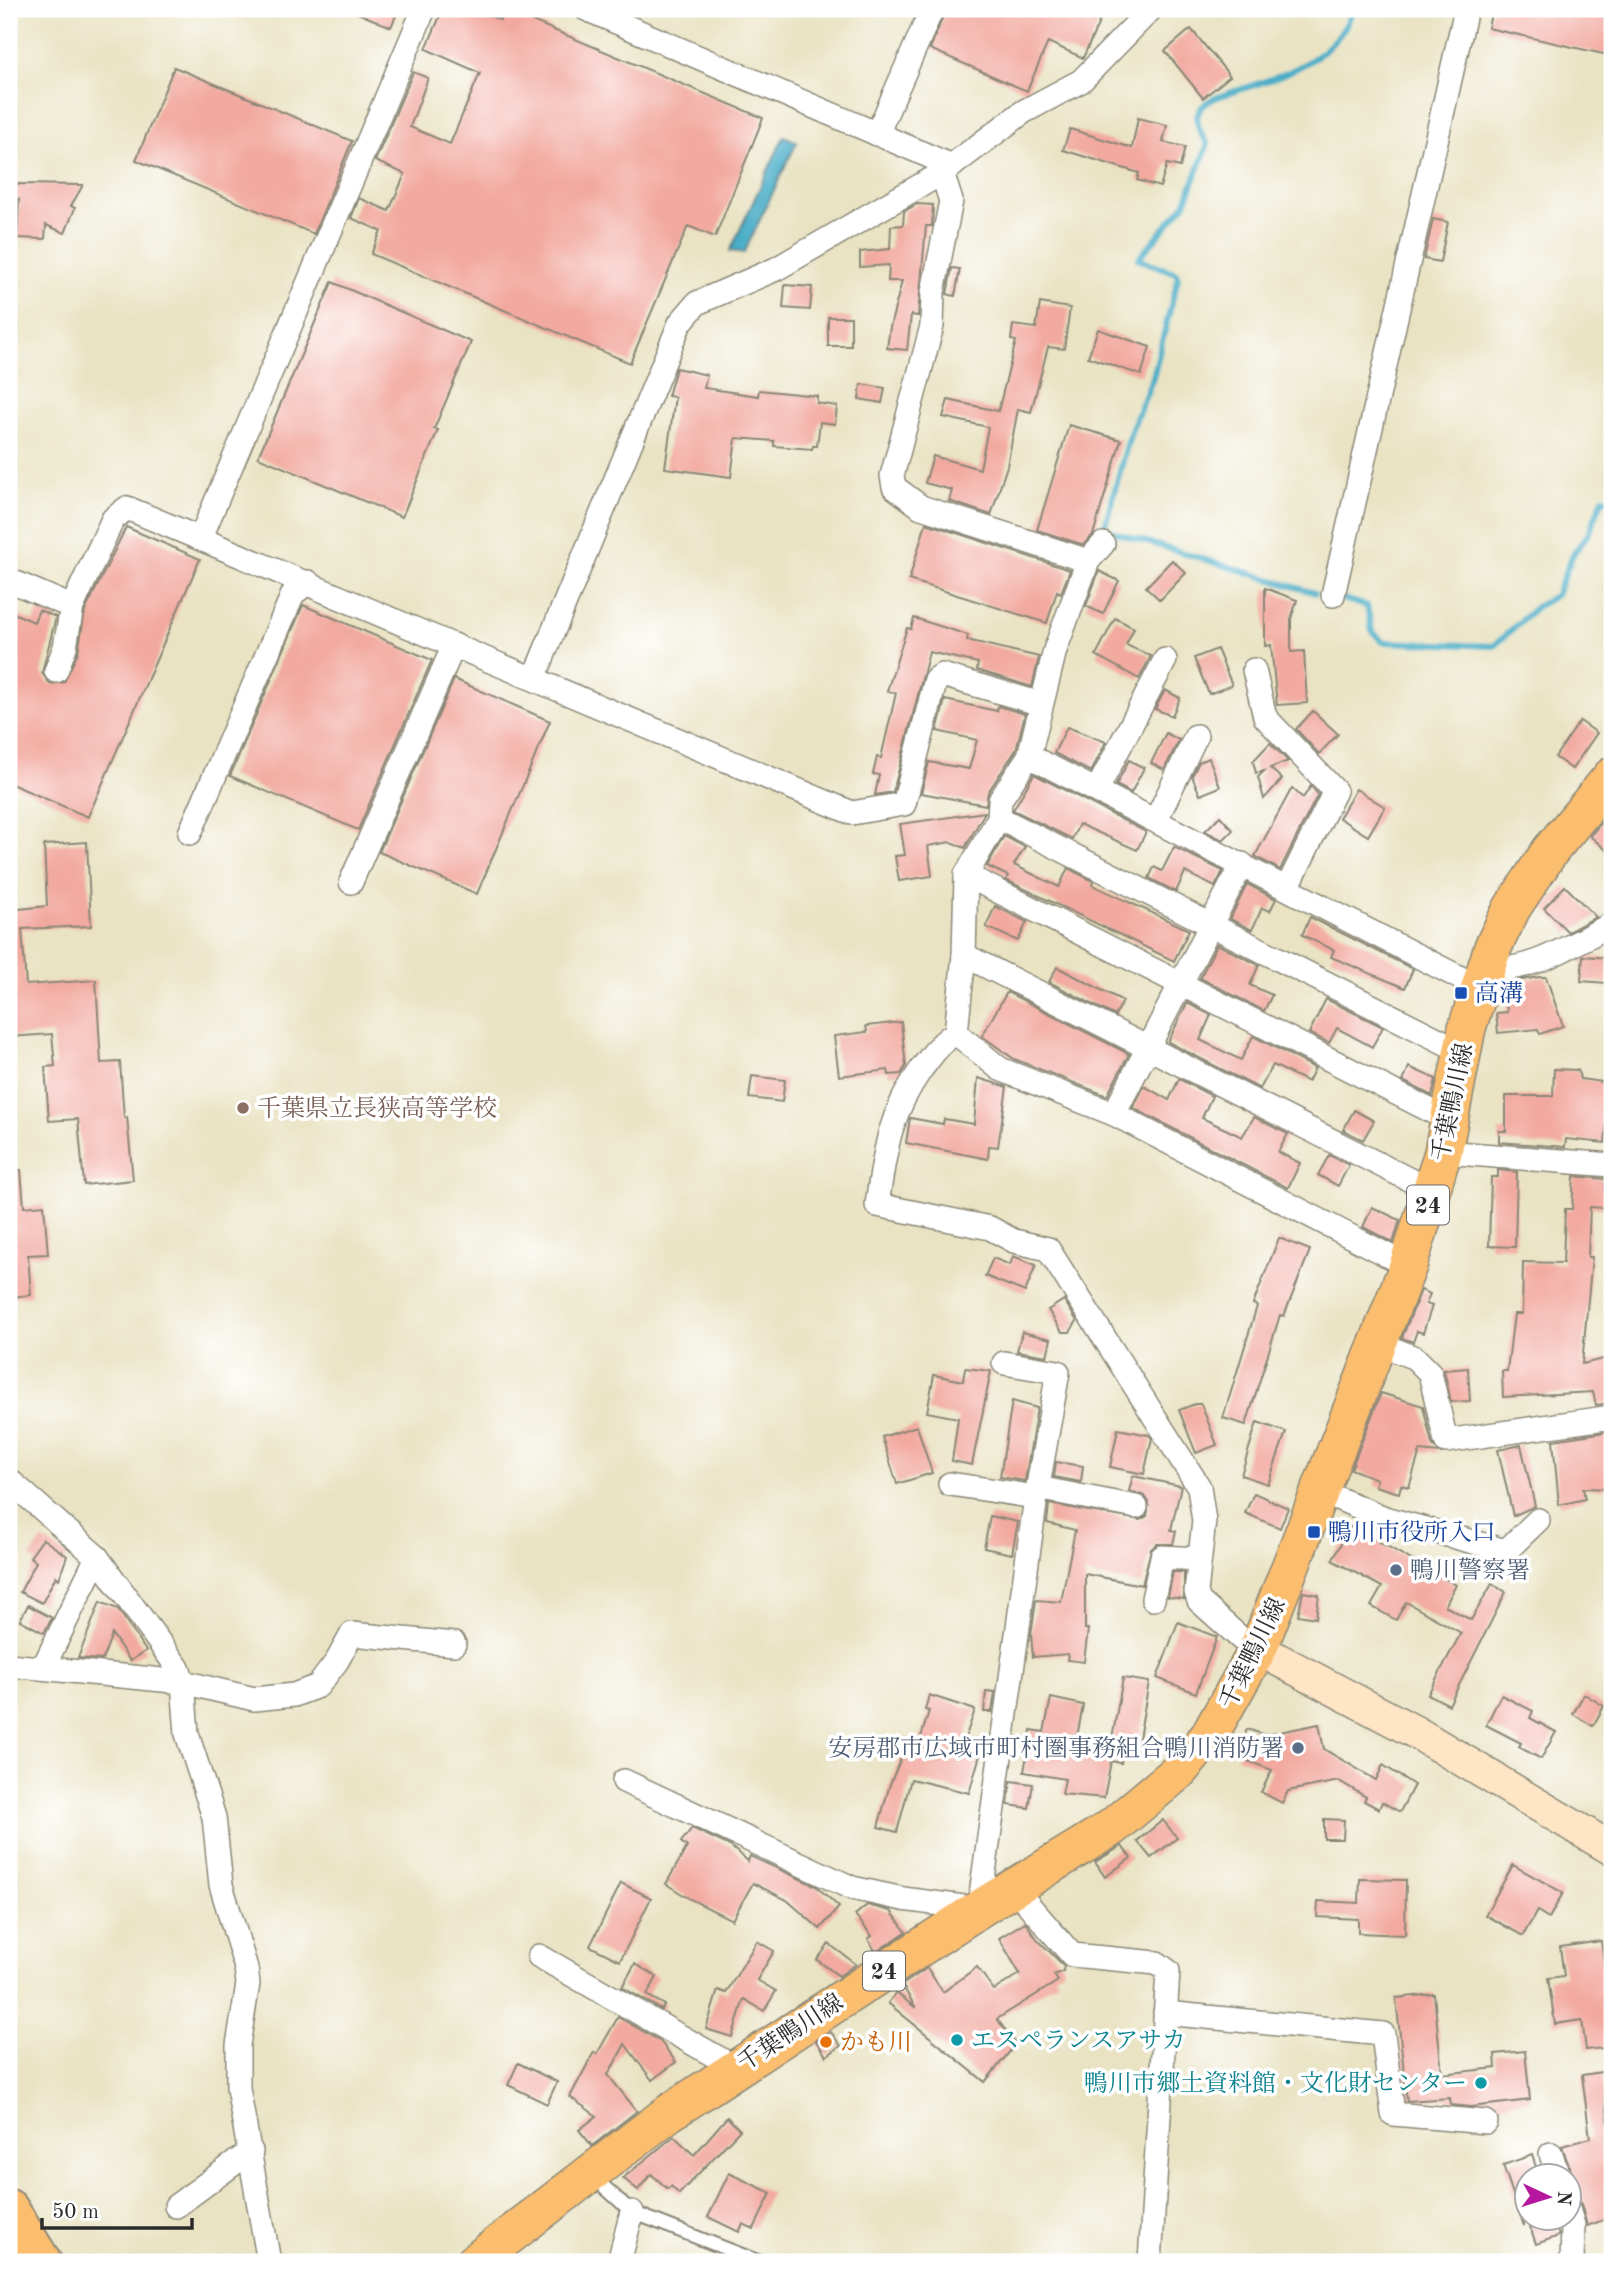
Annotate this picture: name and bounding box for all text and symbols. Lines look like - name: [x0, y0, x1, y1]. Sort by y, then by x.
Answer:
- place label: 高溝: [1475, 980, 1523, 1007]
- marker: 高溝: [1453, 985, 1469, 1001]
- street label: 千葉鴨川線: [1427, 1041, 1478, 1164]
- place label: 千葉県立長狭高等学校: [257, 1095, 497, 1122]
- marker: 千葉県立長狭高等学校: [235, 1100, 251, 1116]
- road number: 24: [1407, 1186, 1449, 1224]
- place label: 鴨川市役所入口: [1328, 1519, 1496, 1546]
- marker: 鴨川市役所入口: [1306, 1524, 1322, 1540]
- place label: 鴨川警察署: [1410, 1557, 1530, 1584]
- marker: 鴨川警察署: [1388, 1562, 1404, 1578]
- street label: 千葉鴨川線: [1214, 1593, 1291, 1713]
- place label: 安房郡市広域市町村圏事務組合鴨川消防署: [828, 1735, 1284, 1762]
- marker: 安房郡市広域市町村圏事務組合鴨川消防署: [1290, 1740, 1306, 1756]
- road number: 24: [863, 1952, 905, 1990]
- street label: 千葉鴨川線: [733, 1988, 848, 2076]
- place label: エスペランスアサカ: [971, 2029, 1186, 2054]
- place label: かも川: [840, 2030, 912, 2056]
- marker: エスペランスアサカ: [949, 2032, 965, 2048]
- marker: かも川: [818, 2034, 834, 2050]
- place label: 鴨川市郷土資料館・文化財センター: [1084, 2070, 1467, 2097]
- marker: 鴨川市郷土資料館・文化財センター: [1473, 2075, 1489, 2091]
- north arrow: [1512, 2162, 1582, 2232]
- scale bar: [42, 2187, 192, 2231]
- text: N: [1552, 2190, 1572, 2206]
- text: 50 m: [52, 2202, 99, 2223]

